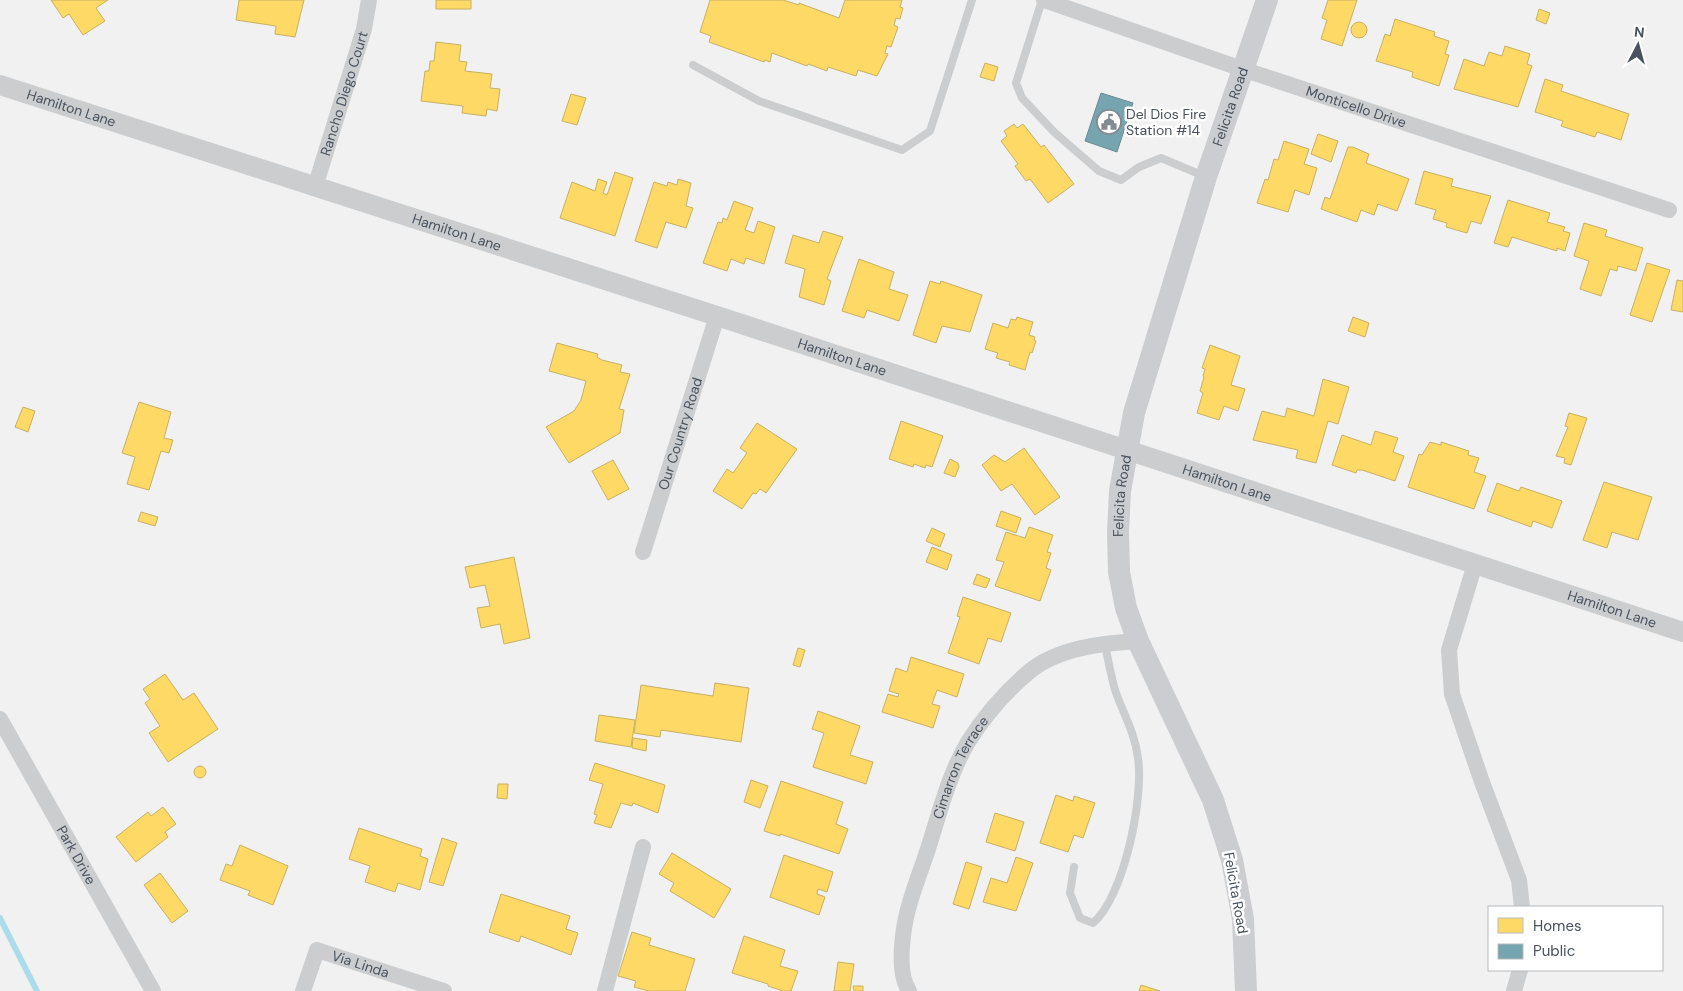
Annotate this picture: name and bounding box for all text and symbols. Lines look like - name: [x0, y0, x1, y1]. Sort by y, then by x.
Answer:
- north arrow: [1613, 20, 1663, 70]
- text: N: [1633, 23, 1645, 42]
- street label: Rancho Diego Court: [316, 29, 372, 158]
- street label: Felicita Road: [1208, 65, 1252, 149]
- street label: Monticello Drive: [1304, 82, 1409, 132]
- street label: Hamilton Lane: [25, 85, 118, 131]
- place label: Del Dios Fire Station #14: [1126, 105, 1206, 139]
- public building icon: Del Dios Fire Station #14: [1096, 109, 1122, 135]
- street label: Hamilton Lane: [410, 209, 504, 255]
- street label: Hamilton Lane: [795, 334, 889, 380]
- street label: Our Country Road: [654, 375, 706, 492]
- street label: Felicita Road: [1109, 453, 1135, 537]
- street label: Hamilton Lane: [1180, 460, 1274, 506]
- street label: Hamilton Lane: [1565, 586, 1659, 632]
- street label: Cimarron Terrace: [929, 712, 992, 821]
- street label: Park Drive: [53, 822, 100, 888]
- street label: Felicita Road: [1220, 851, 1252, 935]
- legend: [1488, 906, 1663, 971]
- text: Homes: [1533, 916, 1582, 936]
- text: Public: [1533, 941, 1575, 961]
- street label: Via Linda: [329, 946, 391, 982]

